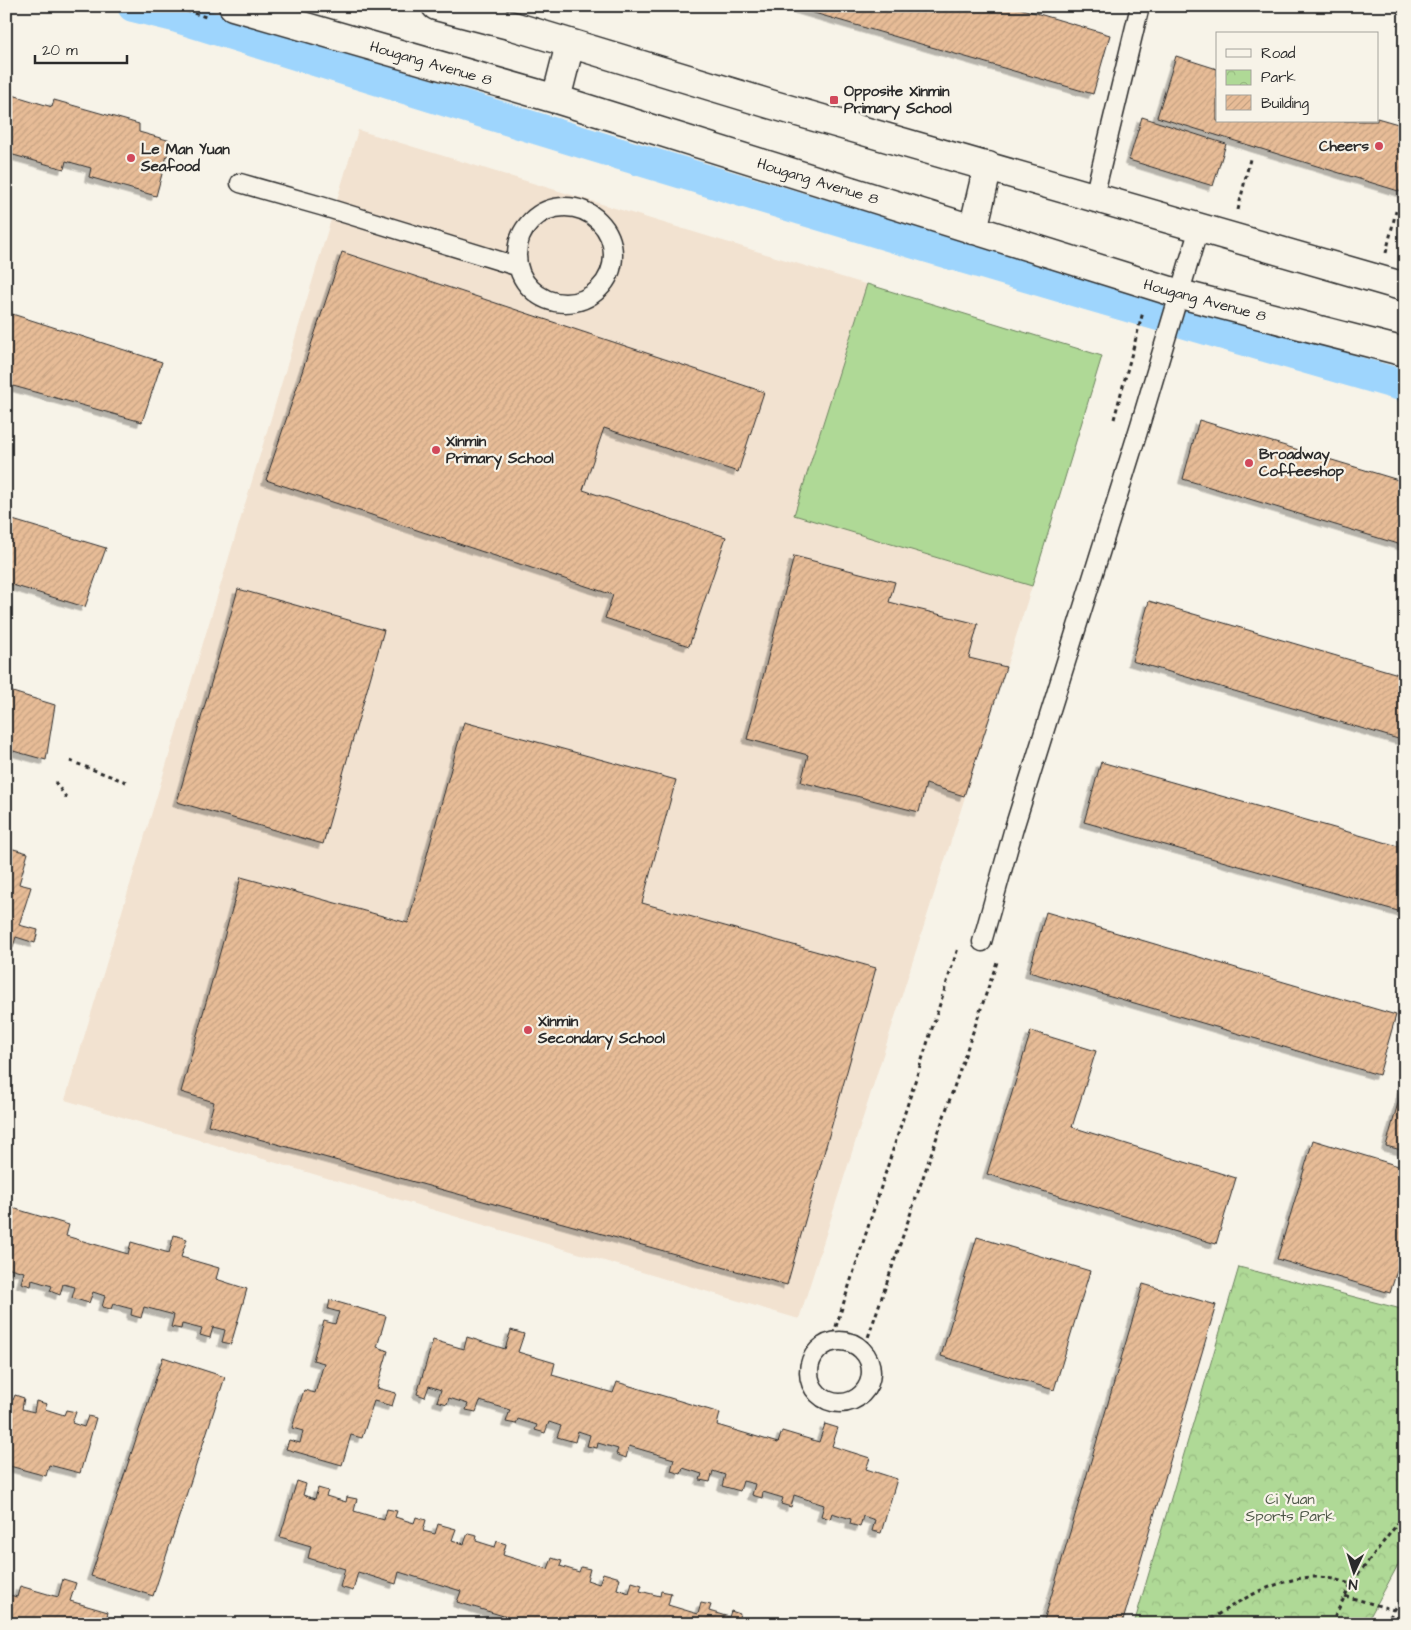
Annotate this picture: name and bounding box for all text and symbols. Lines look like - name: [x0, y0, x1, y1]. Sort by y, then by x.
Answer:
- scale bar: [35, 32, 128, 64]
- legend: [1216, 32, 1378, 122]
- street label: Hougang Avenue 8: [367, 36, 495, 92]
- text: 20 m: [42, 40, 78, 61]
- text: Road: [1261, 43, 1296, 64]
- text: Park: [1261, 67, 1296, 88]
- place label: Opposite Xinmin Primary School: [844, 81, 952, 120]
- text: Building: [1261, 93, 1309, 115]
- marker: Opposite Xinmin Primary School: [828, 94, 840, 106]
- place label: Cheers: [1319, 136, 1369, 157]
- place label: Le Man Yuan Seafood: [140, 139, 230, 177]
- marker: Cheers: [1373, 140, 1385, 152]
- marker: Le Man Yuan Seafood: [125, 152, 137, 164]
- street label: Hougang Avenue 8: [754, 153, 882, 211]
- street label: Hougang Avenue 8: [1141, 274, 1269, 328]
- place label: Xinmin Primary School: [446, 431, 554, 470]
- marker: Xinmin Primary School: [430, 444, 442, 456]
- place label: Broadway Coffeeshop: [1259, 444, 1344, 482]
- marker: Broadway Coffeeshop: [1243, 457, 1255, 469]
- place label: Xinmin Secondary School: [537, 1011, 665, 1050]
- marker: Xinmin Secondary School: [522, 1024, 534, 1036]
- park label: Ci Yuan Sports Park: [1246, 1489, 1335, 1527]
- north arrow: [1328, 1548, 1378, 1598]
- text: N: [1348, 1574, 1358, 1594]

